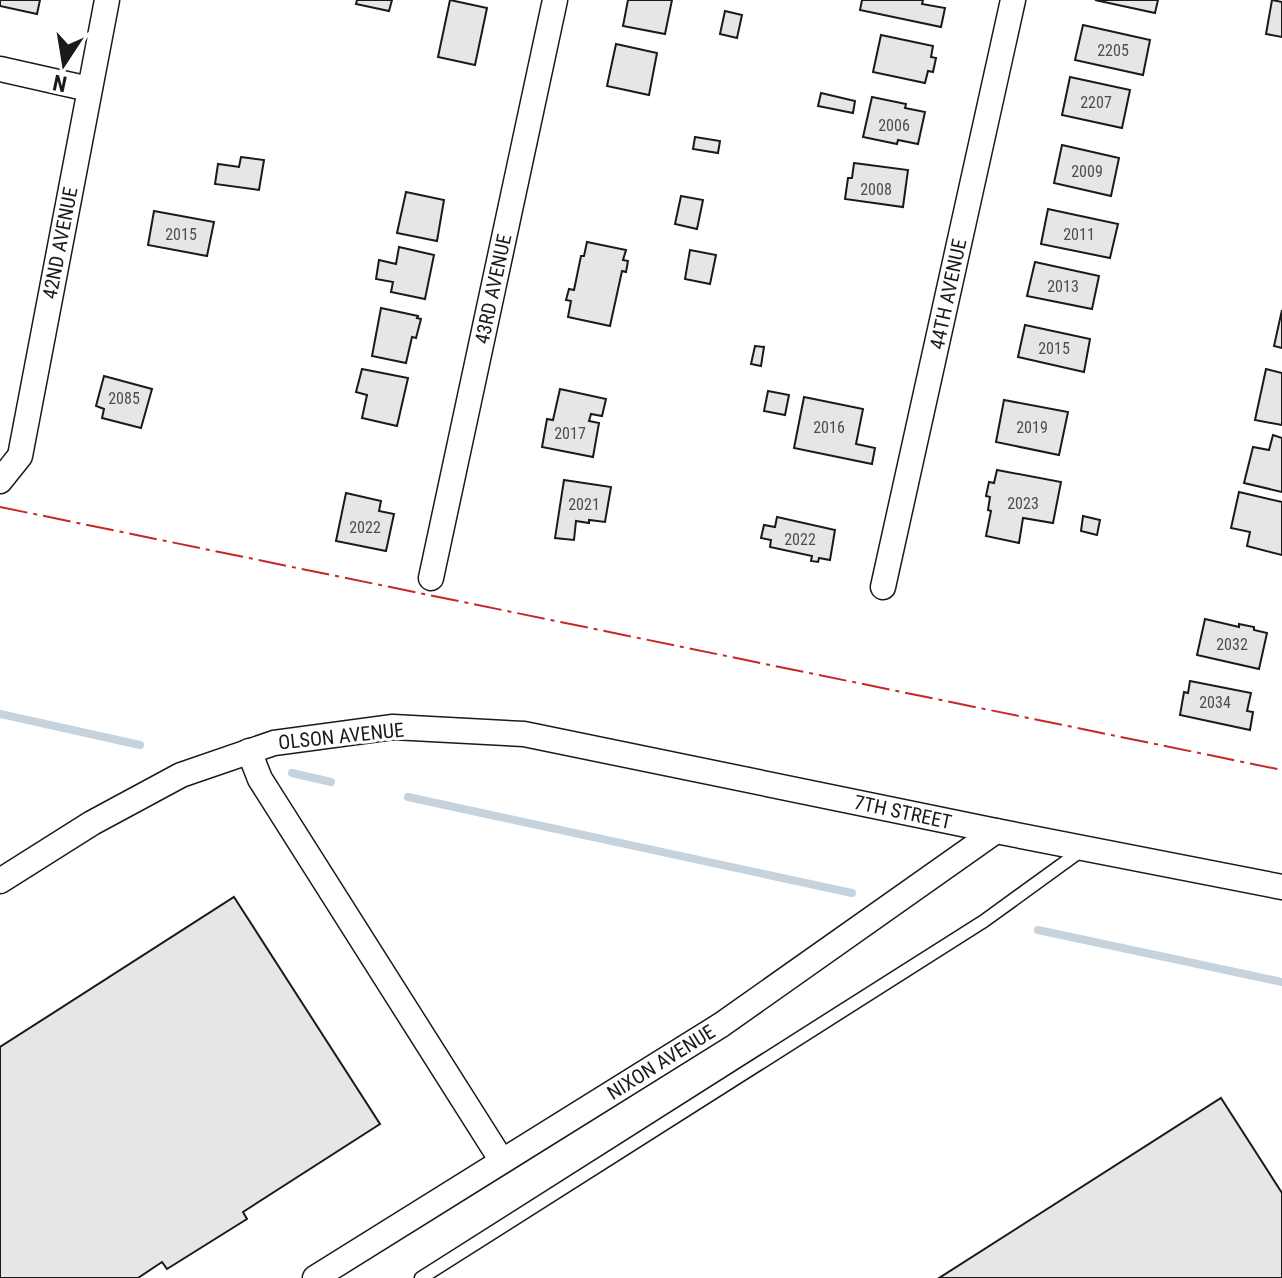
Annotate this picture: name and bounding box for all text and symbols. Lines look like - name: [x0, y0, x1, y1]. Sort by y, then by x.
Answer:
- north arrow: [24, 24, 104, 104]
- house number: 2205: [1097, 41, 1129, 60]
- text: N: [51, 69, 69, 97]
- house number: 2207: [1080, 93, 1112, 112]
- house number: 2006: [878, 116, 910, 135]
- house number: 2009: [1071, 162, 1103, 181]
- house number: 2008: [860, 180, 892, 199]
- street label: 42ND AVENUE: [37, 185, 83, 301]
- house number: 2015: [165, 225, 197, 244]
- house number: 2011: [1063, 225, 1095, 244]
- street label: 43RD AVENUE: [470, 232, 516, 346]
- street label: 44TH AVENUE: [925, 236, 971, 352]
- house number: 2013: [1047, 277, 1079, 296]
- house number: 2015: [1038, 339, 1070, 358]
- house number: 2085: [108, 389, 140, 408]
- house number: 2016: [813, 418, 845, 437]
- house number: 2019: [1016, 418, 1048, 437]
- house number: 2017: [554, 424, 586, 443]
- house number: 2023: [1007, 494, 1039, 513]
- house number: 2021: [568, 495, 600, 514]
- house number: 2022: [349, 518, 381, 537]
- house number: 2022: [784, 530, 816, 549]
- house number: 2032: [1216, 635, 1248, 654]
- house number: 2034: [1199, 693, 1231, 712]
- street label: OLSON AVENUE: [277, 717, 405, 755]
- street label: 7TH STREET: [852, 790, 954, 834]
- street label: NIXON AVENUE: [603, 1019, 719, 1105]

